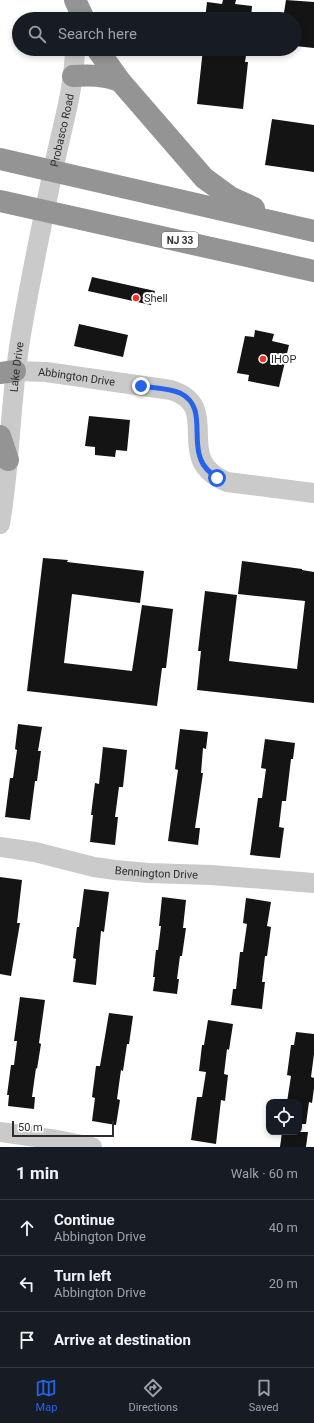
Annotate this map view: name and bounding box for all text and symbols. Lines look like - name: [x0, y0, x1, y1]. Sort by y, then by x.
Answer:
- search box: [12, 12, 302, 56]
- icon: search: [26, 23, 48, 45]
- text: Search here: [58, 25, 137, 43]
- street label: Probasco Road: [48, 93, 77, 168]
- road number: NJ 33: [162, 232, 198, 248]
- place label: Shell: [144, 292, 168, 305]
- marker: Shell: [131, 293, 141, 303]
- street label: Lake Drive: [8, 341, 27, 393]
- place label: IHOP: [271, 353, 296, 366]
- marker: IHOP: [258, 354, 268, 364]
- street label: Abbington Drive: [38, 366, 116, 389]
- route end: [132, 377, 150, 395]
- route start: [208, 469, 226, 487]
- street label: Bennington Drive: [114, 864, 198, 882]
- map controls: [266, 1099, 302, 1135]
- button: locate: [266, 1099, 302, 1135]
- scale bar: [12, 1119, 114, 1138]
- text: 50 m: [18, 1121, 43, 1134]
- text: 1 min: [16, 1163, 59, 1183]
- text: Walk · 60 m: [231, 1166, 298, 1181]
- text: Continue: [54, 1211, 115, 1229]
- icon: ahead: [16, 1217, 38, 1239]
- text: 40 m: [269, 1220, 298, 1235]
- text: Abbington Drive: [54, 1229, 146, 1244]
- text: Turn left: [54, 1267, 111, 1285]
- icon: left: [16, 1273, 38, 1295]
- text: 20 m: [269, 1276, 298, 1291]
- text: Abbington Drive: [54, 1285, 146, 1300]
- icon: arrive: [16, 1329, 38, 1351]
- text: Arrive at destination: [54, 1331, 191, 1349]
- tab: Map: [35, 1377, 57, 1414]
- tab: Directions: [128, 1377, 178, 1414]
- tab: Saved: [249, 1377, 279, 1414]

